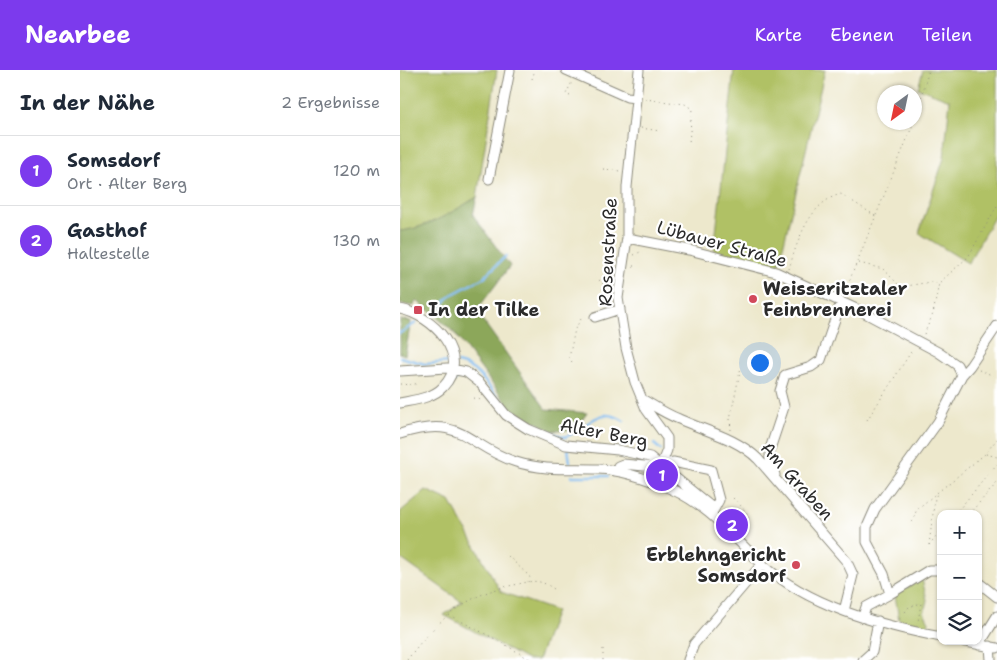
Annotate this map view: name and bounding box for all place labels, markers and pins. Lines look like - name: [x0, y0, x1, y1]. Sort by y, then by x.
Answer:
- place label: Weisseritztaler Feinbrennerei: [763, 277, 908, 322]
- marker: Weisseritztaler Feinbrennerei: [747, 293, 759, 305]
- place label: In der Tilke: [428, 298, 540, 322]
- marker: In der Tilke: [412, 304, 424, 316]
- pin: 1: [646, 456, 678, 494]
- pin: 2: [716, 506, 748, 544]
- place label: Erblehngericht Somsdorf: [646, 543, 787, 588]
- marker: Erblehngericht Somsdorf: [790, 559, 802, 571]

